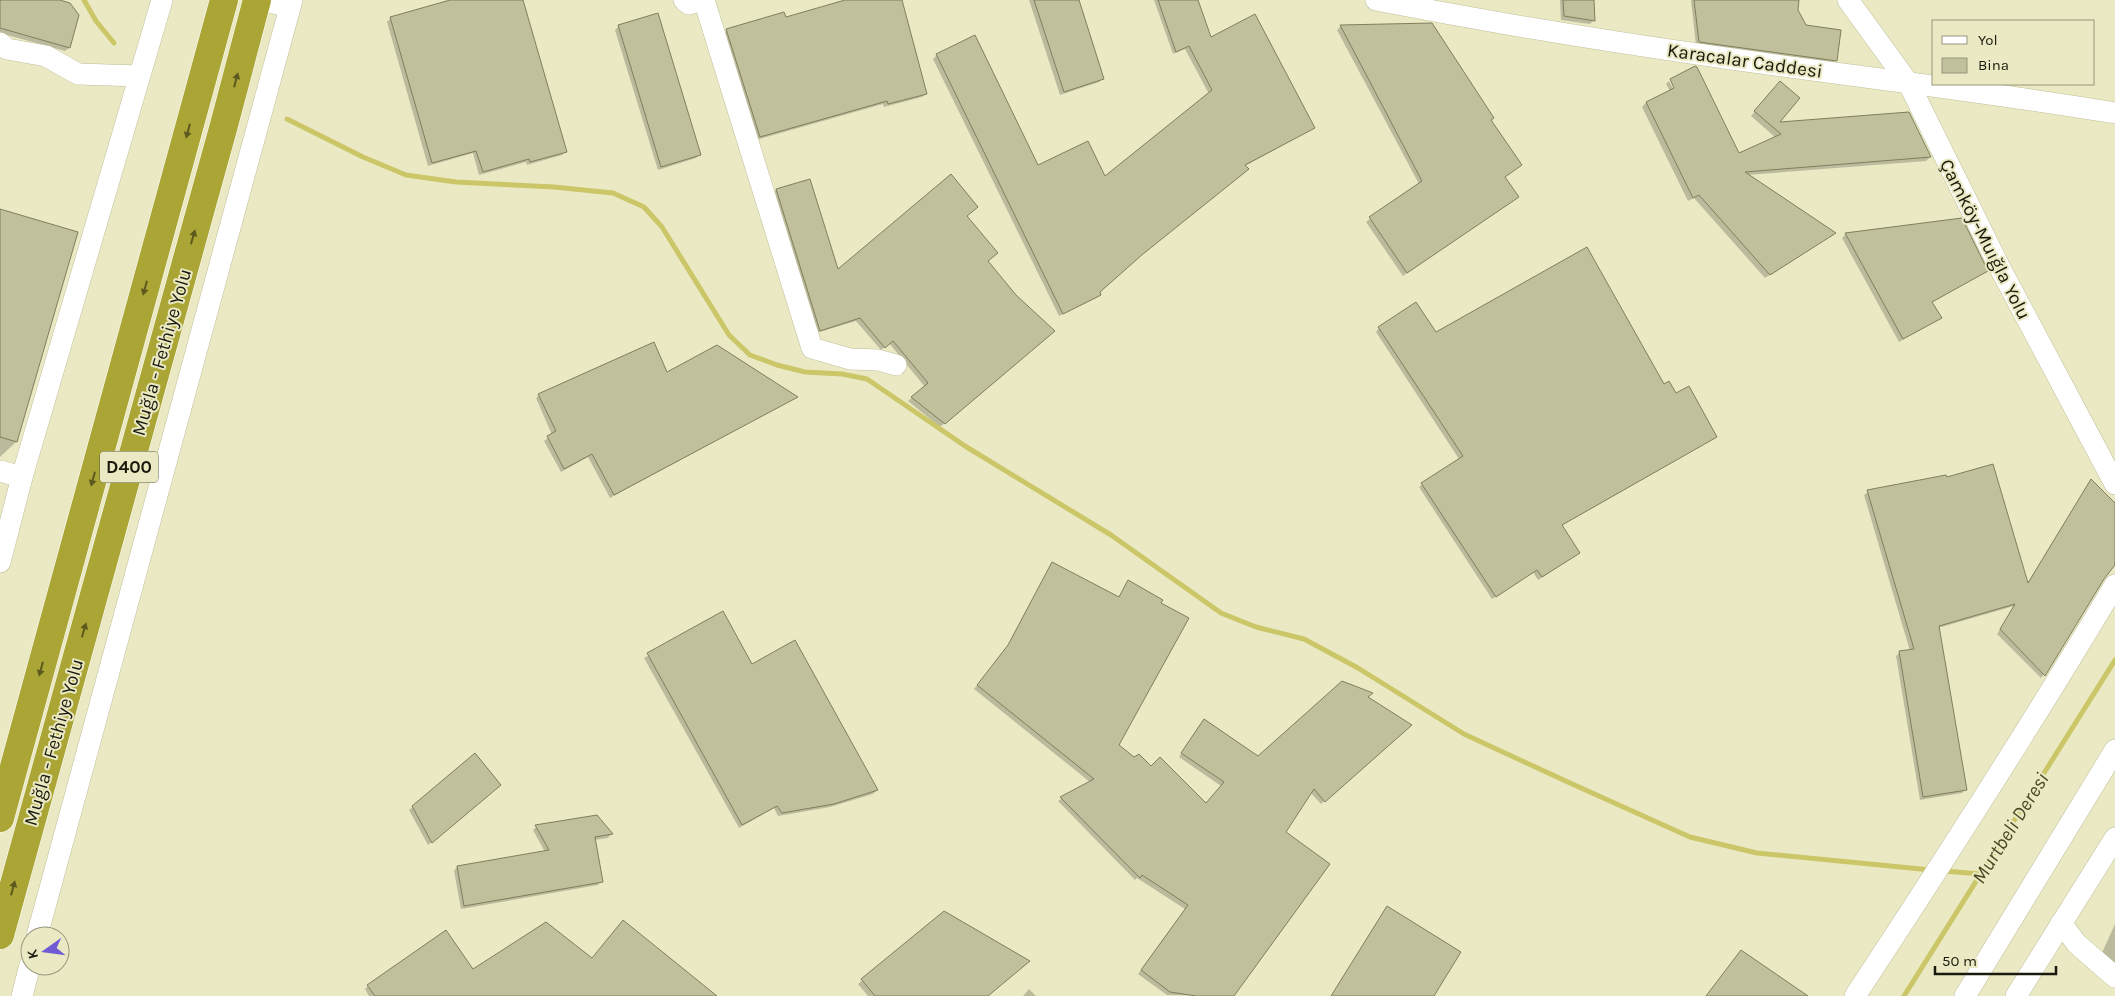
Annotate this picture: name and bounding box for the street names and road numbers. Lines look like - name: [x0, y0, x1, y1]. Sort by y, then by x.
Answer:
- street label: Karacalar Caddesi: [1666, 39, 1824, 83]
- street label: Çamköy-Muığla Yolu: [1935, 156, 2035, 323]
- street label: Muğla - Fethiye Yolu: [128, 266, 196, 438]
- road number: D400: [100, 452, 158, 482]
- street label: Muğla - Fethiye Yolu: [20, 656, 88, 828]

